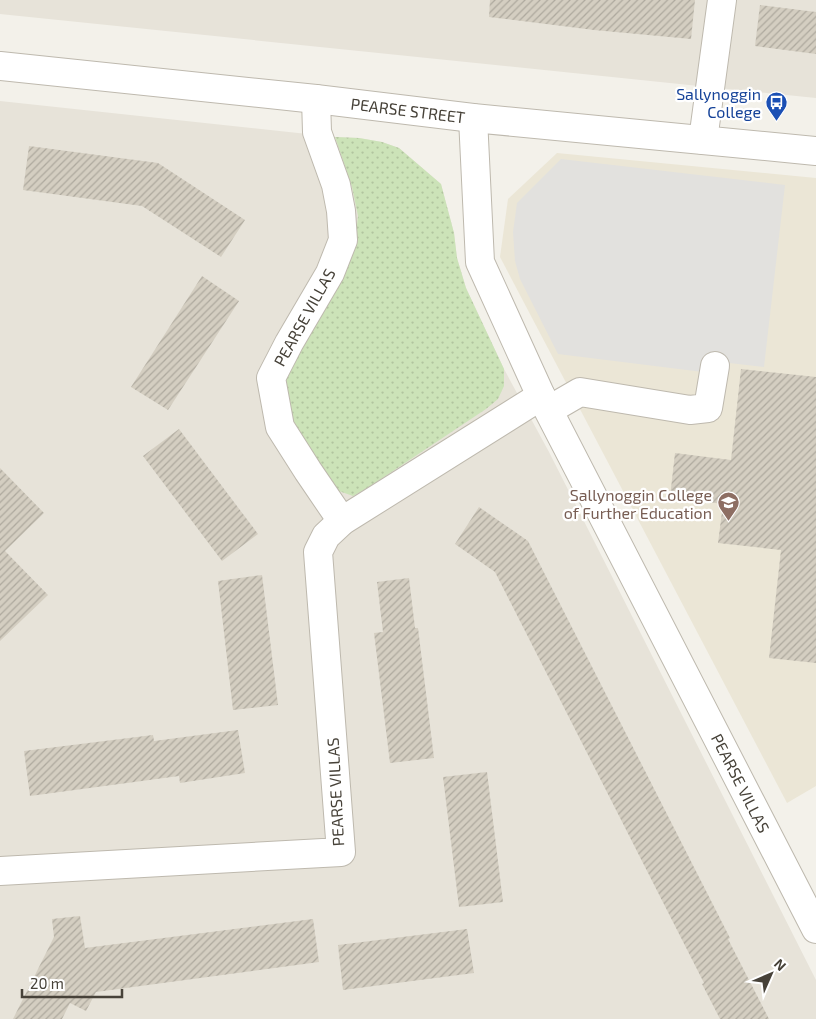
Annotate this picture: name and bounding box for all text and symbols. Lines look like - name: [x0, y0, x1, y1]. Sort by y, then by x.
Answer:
- place label: Sallynoggin College: [676, 84, 761, 121]
- bus stop icon: Sallynoggin College: [765, 90, 789, 121]
- street label: PEARSE STREET: [350, 94, 466, 126]
- street label: PEARSE VILLAS: [269, 265, 339, 369]
- place label: Sallynoggin College of Further Education: [564, 485, 712, 522]
- school or university icon: Sallynoggin College of Further Education: [716, 491, 740, 522]
- street label: PEARSE VILLAS: [708, 730, 774, 836]
- street label: PEARSE VILLAS: [323, 737, 347, 847]
- north arrow: [746, 949, 796, 999]
- text: N: [771, 955, 790, 974]
- scale bar: [22, 966, 122, 998]
- text: 20 m: [30, 974, 64, 992]

